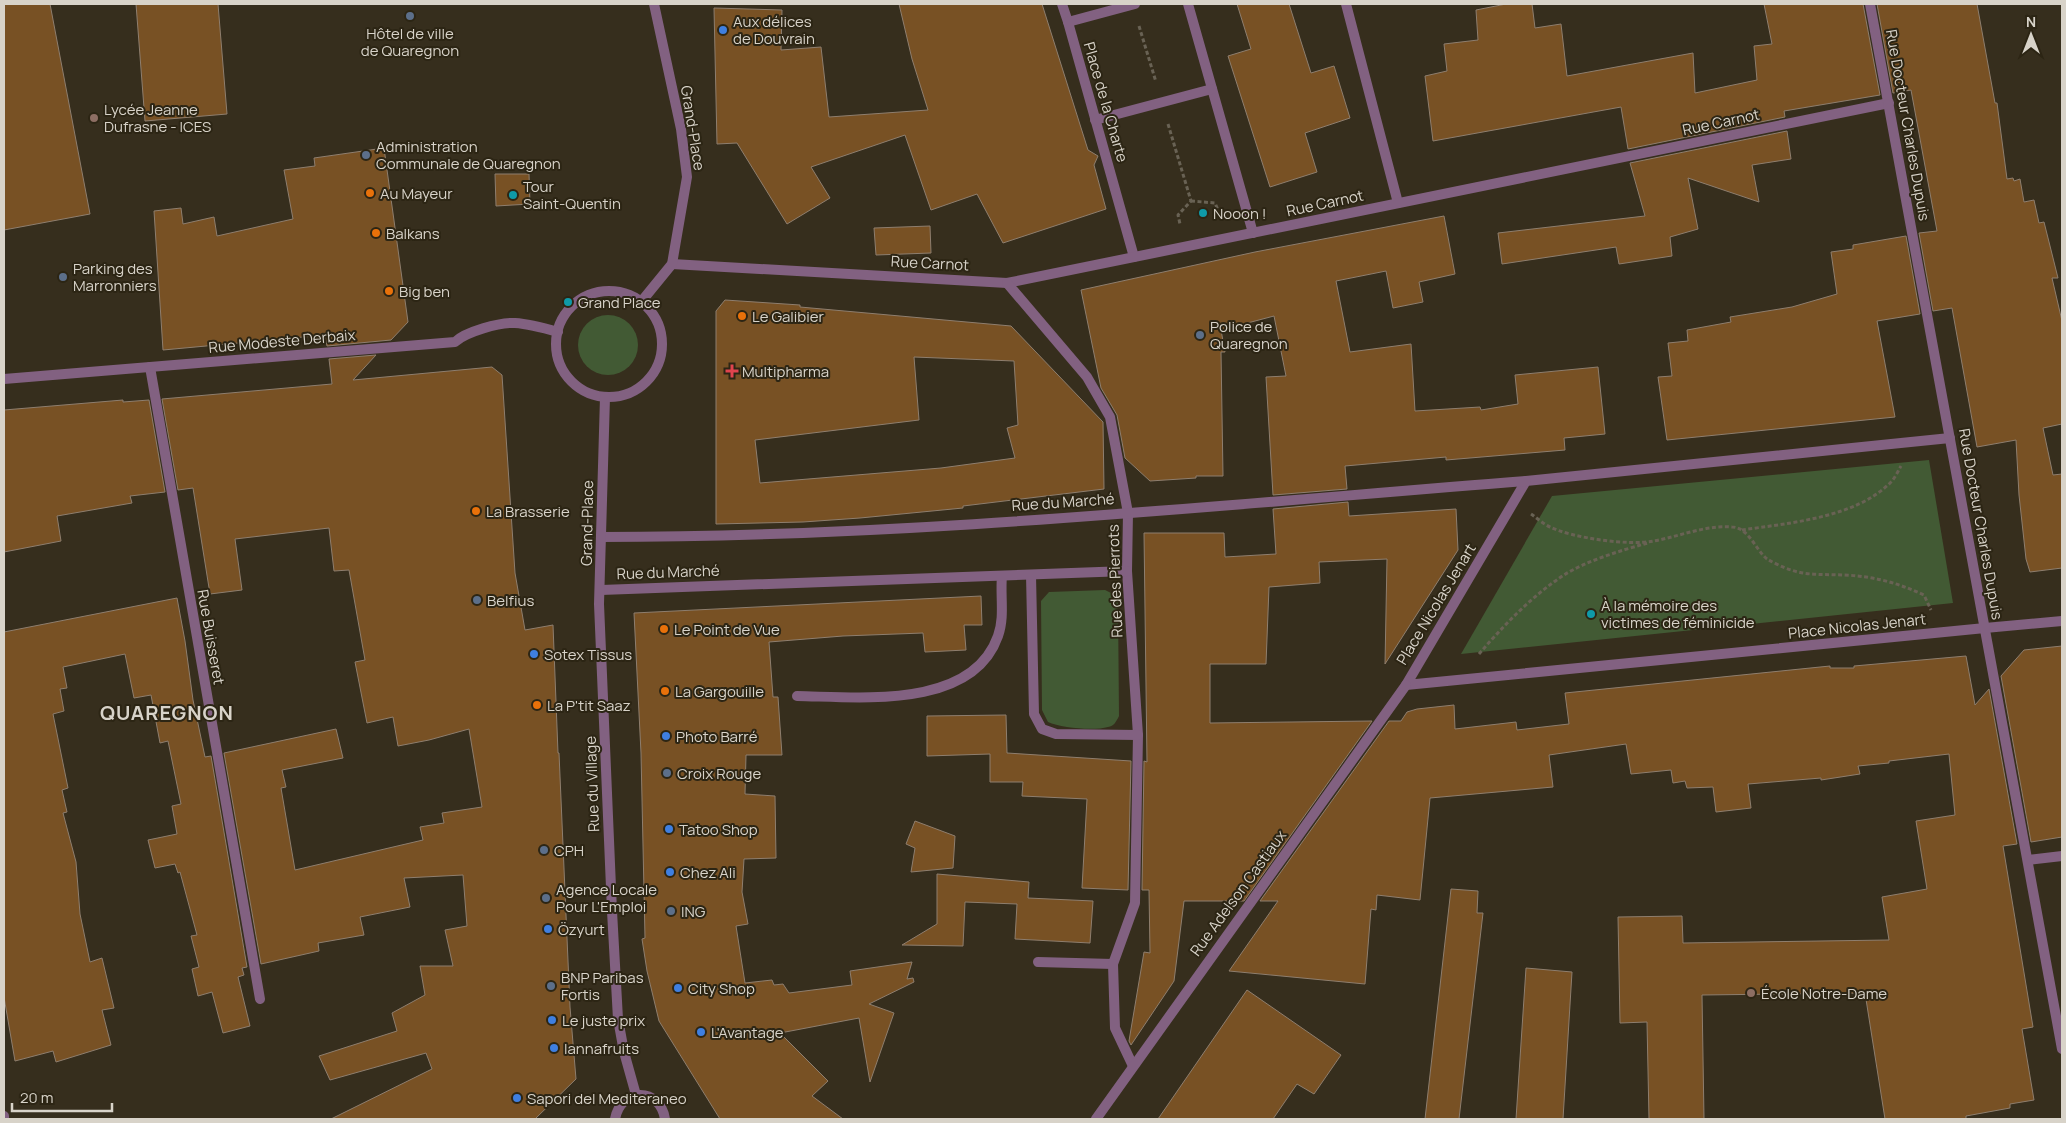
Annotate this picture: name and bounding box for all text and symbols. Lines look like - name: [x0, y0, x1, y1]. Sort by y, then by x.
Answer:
- marker: Hôtel de ville de Quaregnon: [404, 10, 416, 22]
- north arrow: [2006, 10, 2056, 60]
- place label: Aux délices de Douvrain: [733, 11, 815, 49]
- text: N: [2026, 12, 2036, 31]
- place label: Hôtel de ville de Quaregnon: [361, 23, 459, 61]
- marker: Aux délices de Douvrain: [717, 24, 729, 36]
- street label: Rue Docteur Charles Dupuis: [1881, 28, 1935, 222]
- street label: Place de la Charte: [1079, 39, 1133, 165]
- street label: Grand-Place: [676, 84, 710, 172]
- place label: Lycée Jeanne Dufrasne - ICES: [104, 99, 211, 137]
- street label: Rue Carnot: [1680, 104, 1762, 140]
- marker: Lycée Jeanne Dufrasne - ICES: [88, 112, 100, 124]
- place label: Administration Communale de Quaregnon: [376, 136, 561, 174]
- marker: Administration Communale de Quaregnon: [360, 149, 372, 161]
- place label: Tour Saint-Quentin: [523, 176, 621, 214]
- place label: Au Mayeur: [380, 183, 453, 204]
- street label: Rue Carnot: [1284, 185, 1366, 221]
- marker: Au Mayeur: [364, 187, 376, 199]
- marker: Tour Saint-Quentin: [507, 189, 519, 201]
- place label: Nooon !: [1213, 203, 1267, 224]
- marker: Nooon !: [1197, 207, 1209, 219]
- place label: Balkans: [386, 223, 440, 244]
- marker: Balkans: [370, 227, 382, 239]
- street label: Rue Carnot: [890, 250, 970, 276]
- place label: Parking des Marronniers: [73, 258, 157, 296]
- marker: Parking des Marronniers: [57, 271, 69, 283]
- place label: Big ben: [399, 281, 450, 302]
- marker: Big ben: [383, 285, 395, 297]
- place label: Grand Place: [578, 292, 661, 313]
- marker: Grand Place: [562, 296, 574, 308]
- place label: Le Galibier: [752, 306, 824, 327]
- marker: Le Galibier: [736, 310, 748, 322]
- place label: Police de Quaregnon: [1210, 316, 1288, 354]
- street label: Rue Modeste Derbaix: [208, 324, 356, 358]
- marker: Police de Quaregnon: [1194, 329, 1206, 341]
- place label: Multipharma: [742, 361, 829, 382]
- marker: Multipharma: [726, 365, 738, 377]
- street label: Rue Docteur Charles Dupuis: [1954, 427, 2008, 621]
- street label: Grand-Place: [576, 480, 598, 566]
- street label: Rue du Marché: [1011, 488, 1115, 516]
- place label: La Brasserie: [486, 501, 570, 522]
- marker: La Brasserie: [470, 505, 482, 517]
- street label: Rue des Pierrots: [1103, 524, 1127, 638]
- street label: Place Nicolas Jenart: [1391, 539, 1481, 669]
- street label: Rue du Marché: [616, 560, 720, 584]
- street label: Rue Buisseret: [192, 588, 230, 686]
- place label: Belfius: [487, 590, 534, 611]
- marker: Belfius: [471, 594, 483, 606]
- place label: À la mémoire des victimes de féminicide: [1601, 595, 1755, 633]
- marker: À la mémoire des victimes de féminicide: [1585, 608, 1597, 620]
- street label: Place Nicolas Jenart: [1787, 608, 1927, 644]
- place label: Le Point de Vue: [674, 619, 780, 640]
- marker: Le Point de Vue: [658, 623, 670, 635]
- place label: Sotex Tissus: [544, 644, 632, 665]
- marker: Sotex Tissus: [528, 648, 540, 660]
- place label: La Gargouille: [675, 681, 764, 702]
- marker: La Gargouille: [659, 685, 671, 697]
- place label: La P'tit Saaz: [547, 695, 631, 716]
- district label: QUAREGNON: [100, 699, 234, 726]
- marker: La P'tit Saaz: [531, 699, 543, 711]
- place label: Photo Barré: [676, 726, 758, 747]
- marker: Photo Barré: [660, 730, 672, 742]
- street label: Rue du Village: [580, 735, 604, 832]
- place label: Croix Rouge: [677, 763, 761, 784]
- marker: Croix Rouge: [661, 767, 673, 779]
- place label: Tatoo Shop: [679, 819, 758, 840]
- marker: Tatoo Shop: [663, 823, 675, 835]
- street label: Rue Adelson Castiaux: [1185, 826, 1291, 960]
- place label: CPH: [554, 840, 584, 861]
- marker: CPH: [538, 844, 550, 856]
- place label: Chez Ali: [680, 862, 736, 883]
- marker: Chez Ali: [664, 866, 676, 878]
- place label: Agence Locale Pour L'Emploi: [556, 879, 657, 917]
- marker: Agence Locale Pour L'Emploi: [540, 892, 552, 904]
- place label: ING: [681, 901, 706, 922]
- marker: ING: [665, 905, 677, 917]
- place label: Özyurt: [558, 919, 605, 940]
- marker: Özyurt: [542, 923, 554, 935]
- place label: BNP Paribas Fortis: [561, 967, 644, 1005]
- place label: City Shop: [688, 978, 755, 999]
- marker: BNP Paribas Fortis: [545, 980, 557, 992]
- marker: City Shop: [672, 982, 684, 994]
- place label: École Notre-Dame: [1761, 983, 1887, 1004]
- marker: École Notre-Dame: [1745, 987, 1757, 999]
- place label: Le juste prix: [562, 1010, 645, 1031]
- marker: Le juste prix: [546, 1014, 558, 1026]
- place label: L'Avantage: [711, 1022, 784, 1043]
- marker: L'Avantage: [695, 1026, 707, 1038]
- place label: Iannafruits: [564, 1038, 639, 1059]
- marker: Iannafruits: [548, 1042, 560, 1054]
- scale bar: [12, 1080, 112, 1112]
- text: 20 m: [20, 1087, 53, 1108]
- place label: Sapori del Mediteraneo: [527, 1088, 687, 1109]
- marker: Sapori del Mediteraneo: [511, 1092, 523, 1104]

